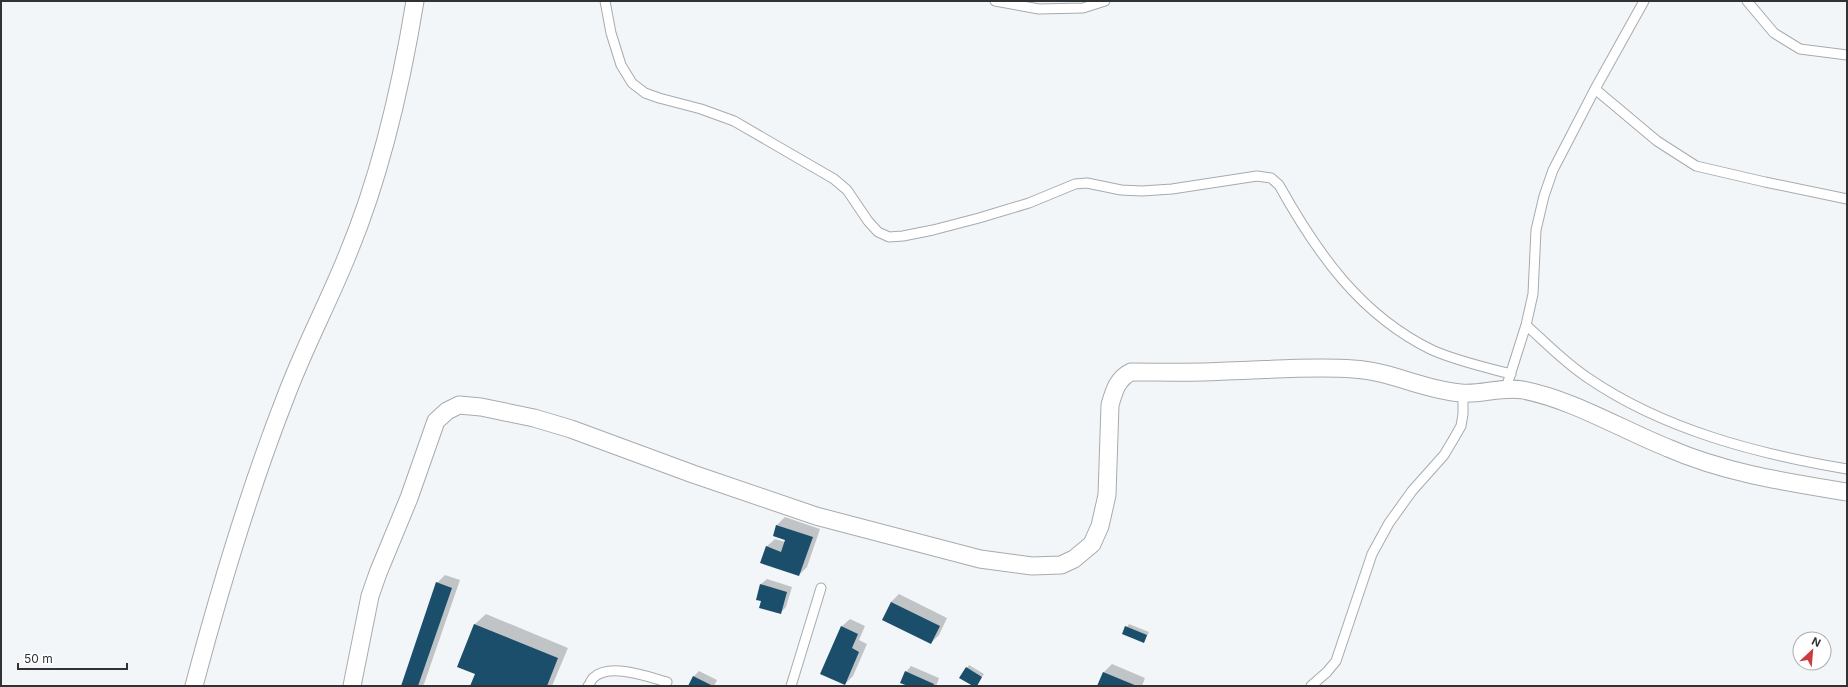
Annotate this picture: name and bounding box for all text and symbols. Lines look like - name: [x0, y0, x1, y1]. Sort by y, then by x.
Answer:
- north arrow: [1792, 631, 1832, 671]
- text: N: [1810, 634, 1823, 650]
- scale bar: [18, 645, 127, 671]
- text: 50 m: [24, 651, 53, 666]

